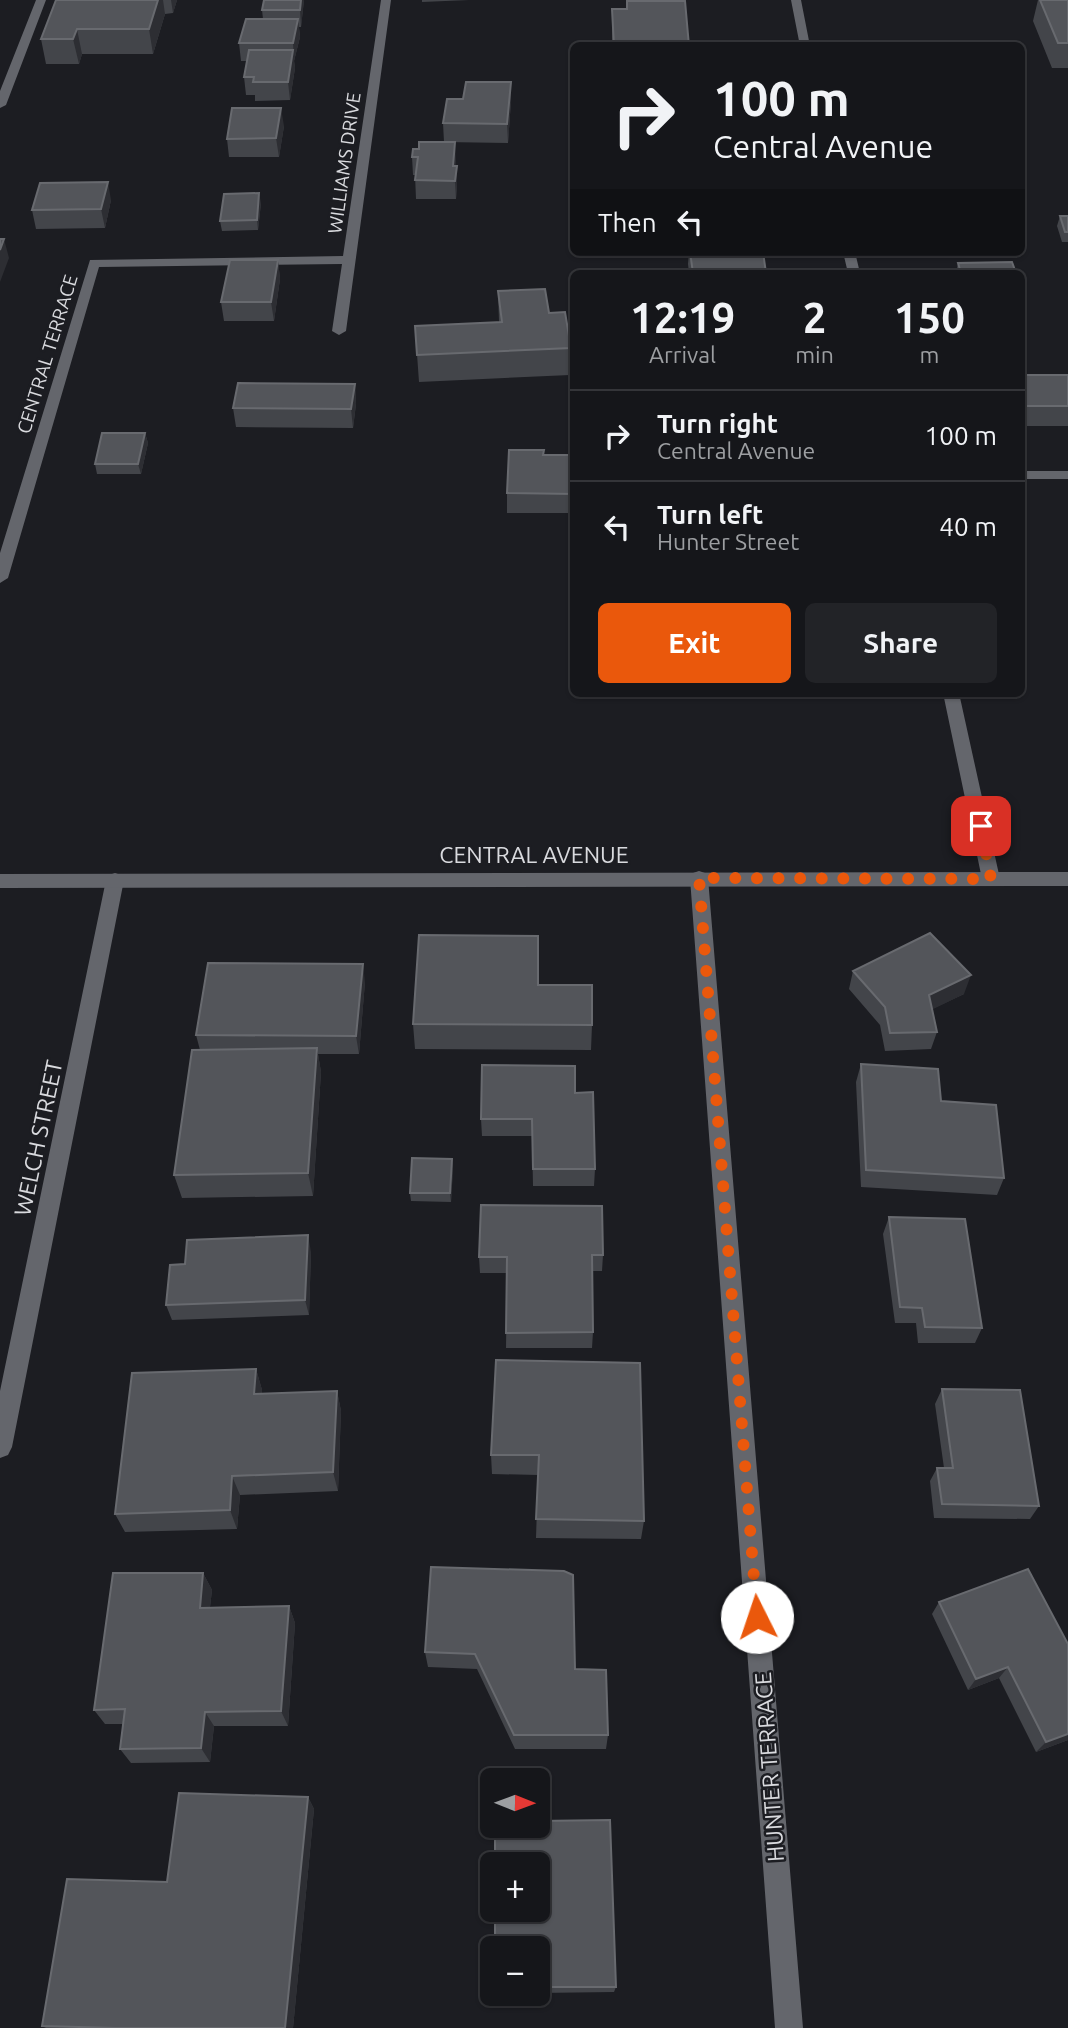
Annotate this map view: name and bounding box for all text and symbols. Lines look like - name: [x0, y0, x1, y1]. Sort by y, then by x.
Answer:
- icon: right: [598, 70, 689, 161]
- text: 100 m: [713, 70, 850, 125]
- street label: WILLIAMS DRIVE: [323, 91, 365, 235]
- text: Central Avenue: [713, 128, 933, 164]
- icon: left: [671, 203, 709, 241]
- text: Then: [598, 208, 657, 237]
- street label: CENTRAL TERRACE: [12, 272, 82, 436]
- text: 12:19: [630, 294, 735, 341]
- text: 2: [803, 294, 826, 341]
- text: 150: [894, 294, 965, 341]
- text: Arrival: [649, 342, 716, 367]
- text: min: [795, 342, 834, 367]
- text: m: [919, 342, 939, 367]
- text: Turn right: [657, 409, 778, 438]
- icon: right: [598, 417, 636, 455]
- text: 100 m: [925, 421, 997, 450]
- text: Central Avenue: [657, 438, 815, 463]
- text: Turn left: [657, 500, 763, 529]
- icon: left: [598, 508, 636, 546]
- text: 40 m: [939, 512, 997, 541]
- text: Hunter Street: [657, 529, 799, 554]
- button: Exit: [598, 603, 791, 683]
- button: Share: [805, 603, 997, 683]
- pin: [951, 796, 1011, 856]
- icon: arrive: [962, 807, 1000, 845]
- street label: CENTRAL AVENUE: [439, 842, 629, 867]
- street label: WELCH STREET: [9, 1058, 67, 1218]
- position arrow: [720, 1580, 794, 1654]
- street label: HUNTER TERRACE: [750, 1671, 788, 1863]
- north arrow: [480, 1768, 550, 1838]
- map controls: [480, 1768, 550, 2006]
- button: +: [480, 1852, 550, 1922]
- button: −: [480, 1936, 550, 2006]

